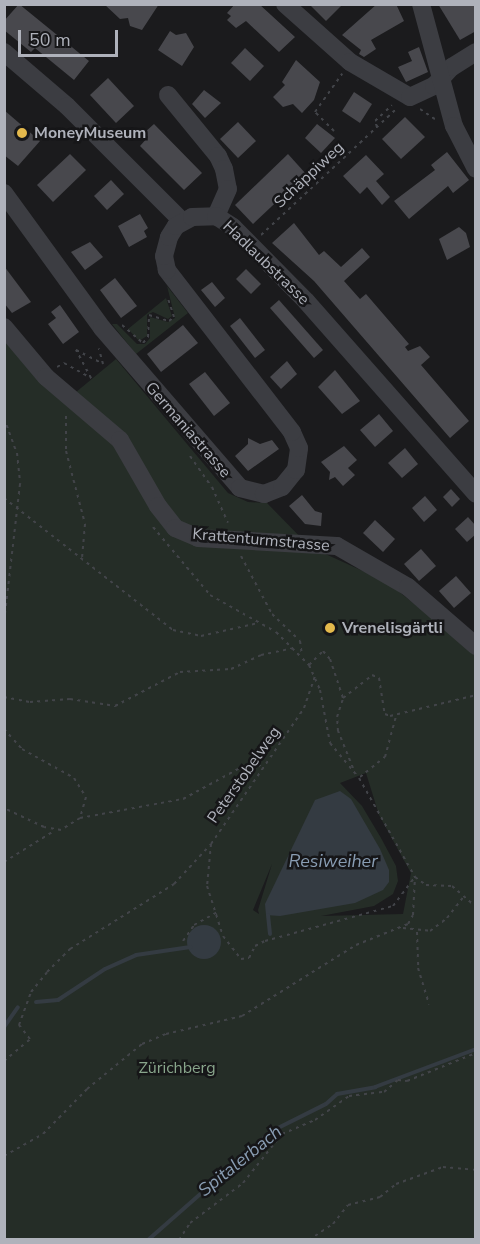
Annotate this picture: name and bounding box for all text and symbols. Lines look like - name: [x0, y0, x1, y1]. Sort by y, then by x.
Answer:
- scale bar: [21, 18, 122, 56]
- text: 50 m: [29, 28, 71, 52]
- place label: MoneyMuseum: [34, 123, 146, 143]
- marker: MoneyMuseum: [15, 126, 29, 140]
- street label: Schäppiweg: [270, 138, 348, 212]
- street label: Hadlaubstrasse: [219, 217, 313, 309]
- street label: Germaniastrasse: [141, 378, 235, 482]
- street label: Krattenturmstrasse: [191, 524, 331, 556]
- place label: Vrenelisgärtli: [342, 618, 443, 638]
- marker: Vrenelisgärtli: [323, 621, 337, 635]
- street label: Peterstobelweg: [204, 723, 284, 827]
- water label: Resiweiher: [288, 850, 378, 872]
- park label: Zürichberg: [138, 1058, 216, 1078]
- water label: Spitalerbach: [194, 1121, 286, 1201]

